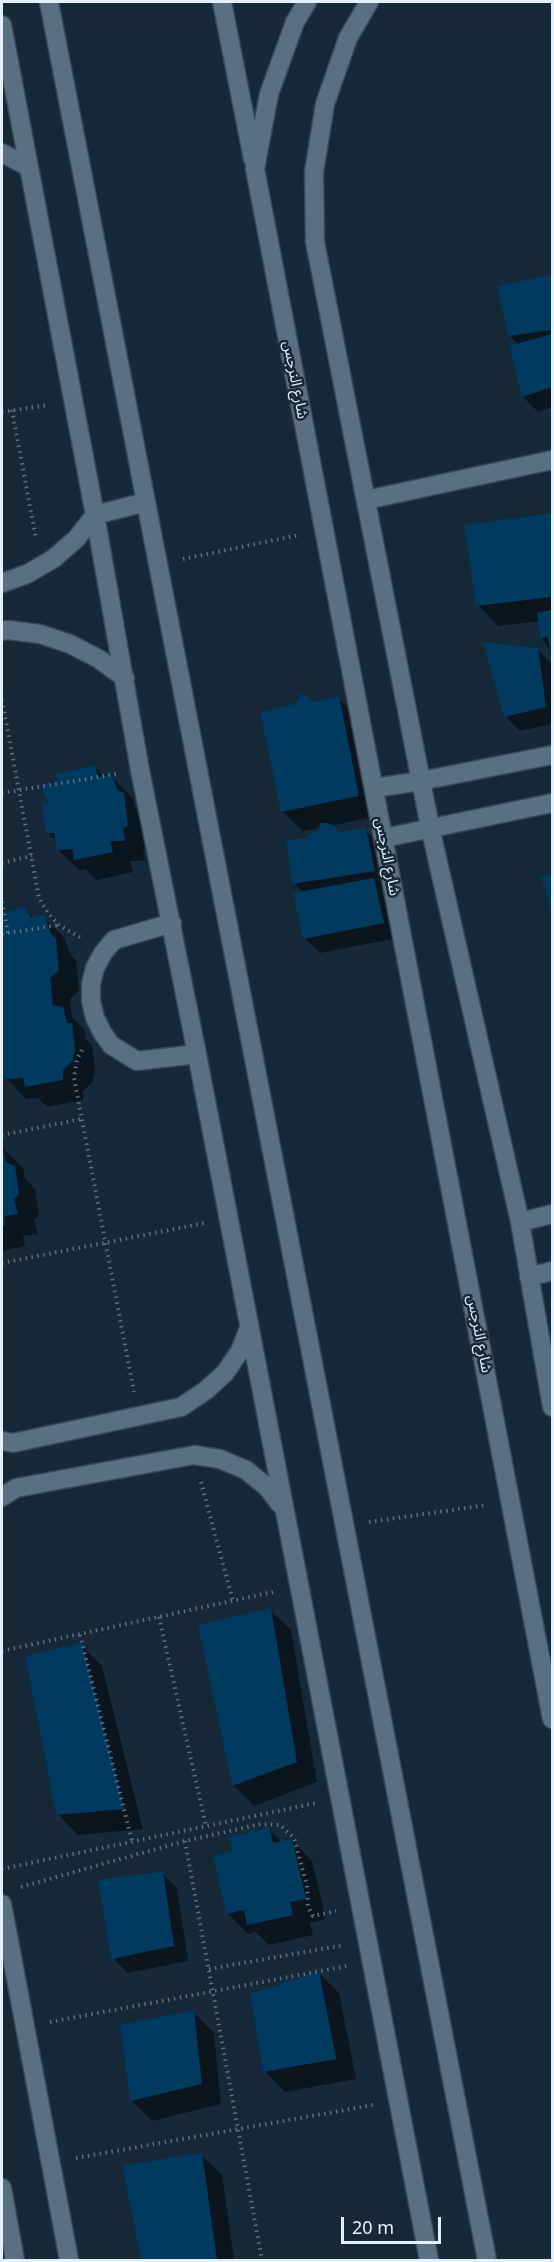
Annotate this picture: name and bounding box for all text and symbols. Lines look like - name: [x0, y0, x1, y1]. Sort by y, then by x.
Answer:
- street label: شارع النرجس: [279, 340, 311, 420]
- street label: شارع النرجس: [371, 817, 403, 897]
- street label: شارع النرجس: [463, 1294, 495, 1374]
- scale bar: [344, 2205, 444, 2243]
- text: 20 m: [352, 2215, 394, 2239]

